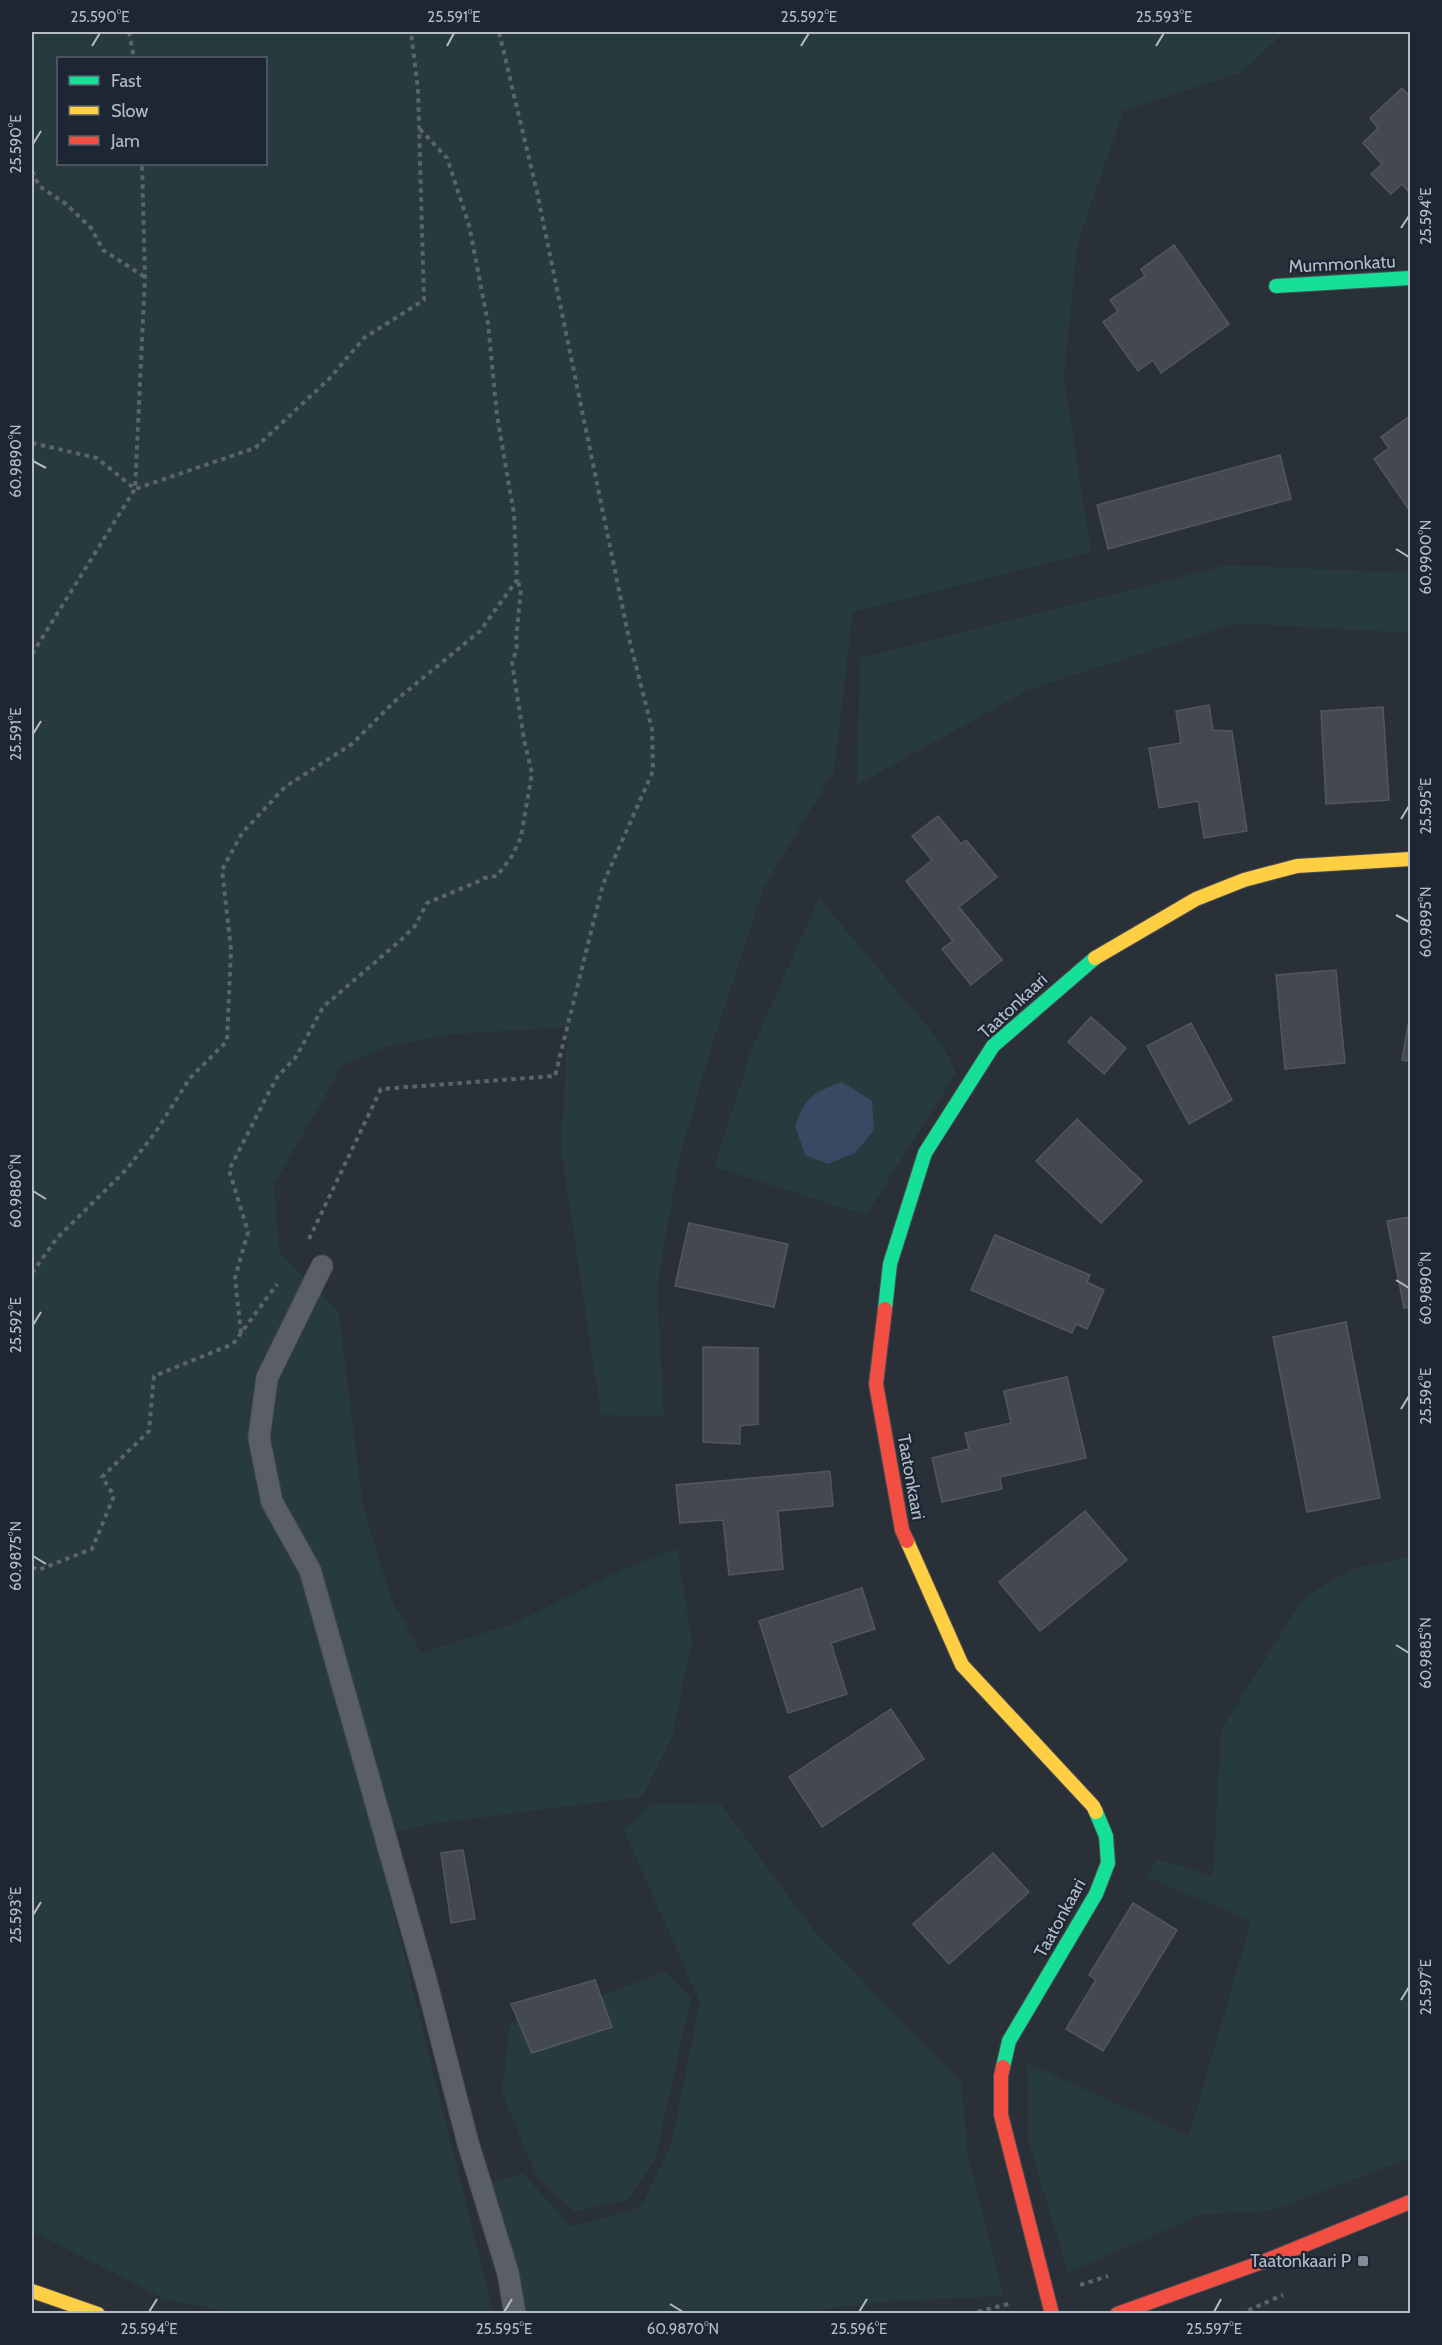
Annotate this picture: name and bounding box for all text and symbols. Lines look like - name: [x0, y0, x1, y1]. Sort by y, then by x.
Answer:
- text: 25.590°E: [71, 8, 129, 26]
- text: 25.591°E: [427, 8, 481, 26]
- text: 25.592°E: [781, 8, 837, 26]
- text: 25.593°E: [1136, 8, 1192, 26]
- legend: [57, 57, 267, 165]
- text: Fast: [111, 70, 142, 92]
- text: Slow: [111, 100, 148, 122]
- text: 25.590°E: [7, 115, 25, 173]
- text: Jam: [110, 130, 140, 152]
- text: 25.594°E: [1417, 188, 1435, 244]
- street label: Mummonkatu: [1288, 250, 1396, 278]
- text: 60.9890°N: [7, 424, 25, 498]
- text: 60.9900°N: [1417, 520, 1435, 594]
- text: 25.591°E: [7, 707, 25, 761]
- text: 25.595°E: [1417, 778, 1435, 834]
- text: 60.9895°N: [1417, 886, 1435, 958]
- street label: Taatonkaari: [974, 969, 1052, 1043]
- text: 60.9880°N: [7, 1154, 25, 1228]
- text: 60.9890°N: [1417, 1251, 1435, 1325]
- text: 25.592°E: [7, 1297, 25, 1353]
- text: 25.596°E: [1417, 1368, 1435, 1424]
- street label: Taatonkaari: [893, 1433, 929, 1521]
- text: 60.9875°N: [7, 1521, 25, 1591]
- text: 60.9885°N: [1417, 1617, 1435, 1689]
- street label: Taatonkaari: [1029, 1875, 1091, 1961]
- text: 25.593°E: [7, 1887, 25, 1943]
- text: 25.597°E: [1417, 1959, 1435, 2015]
- place label: Taatonkaari P: [1250, 2250, 1351, 2272]
- marker: Taatonkaari P: [1356, 2254, 1370, 2268]
- text: 25.594°E: [121, 2320, 177, 2338]
- text: 25.595°E: [476, 2320, 532, 2338]
- text: 60.9870°N: [647, 2320, 719, 2338]
- text: 25.596°E: [831, 2320, 887, 2338]
- text: 25.597°E: [1186, 2320, 1242, 2338]

